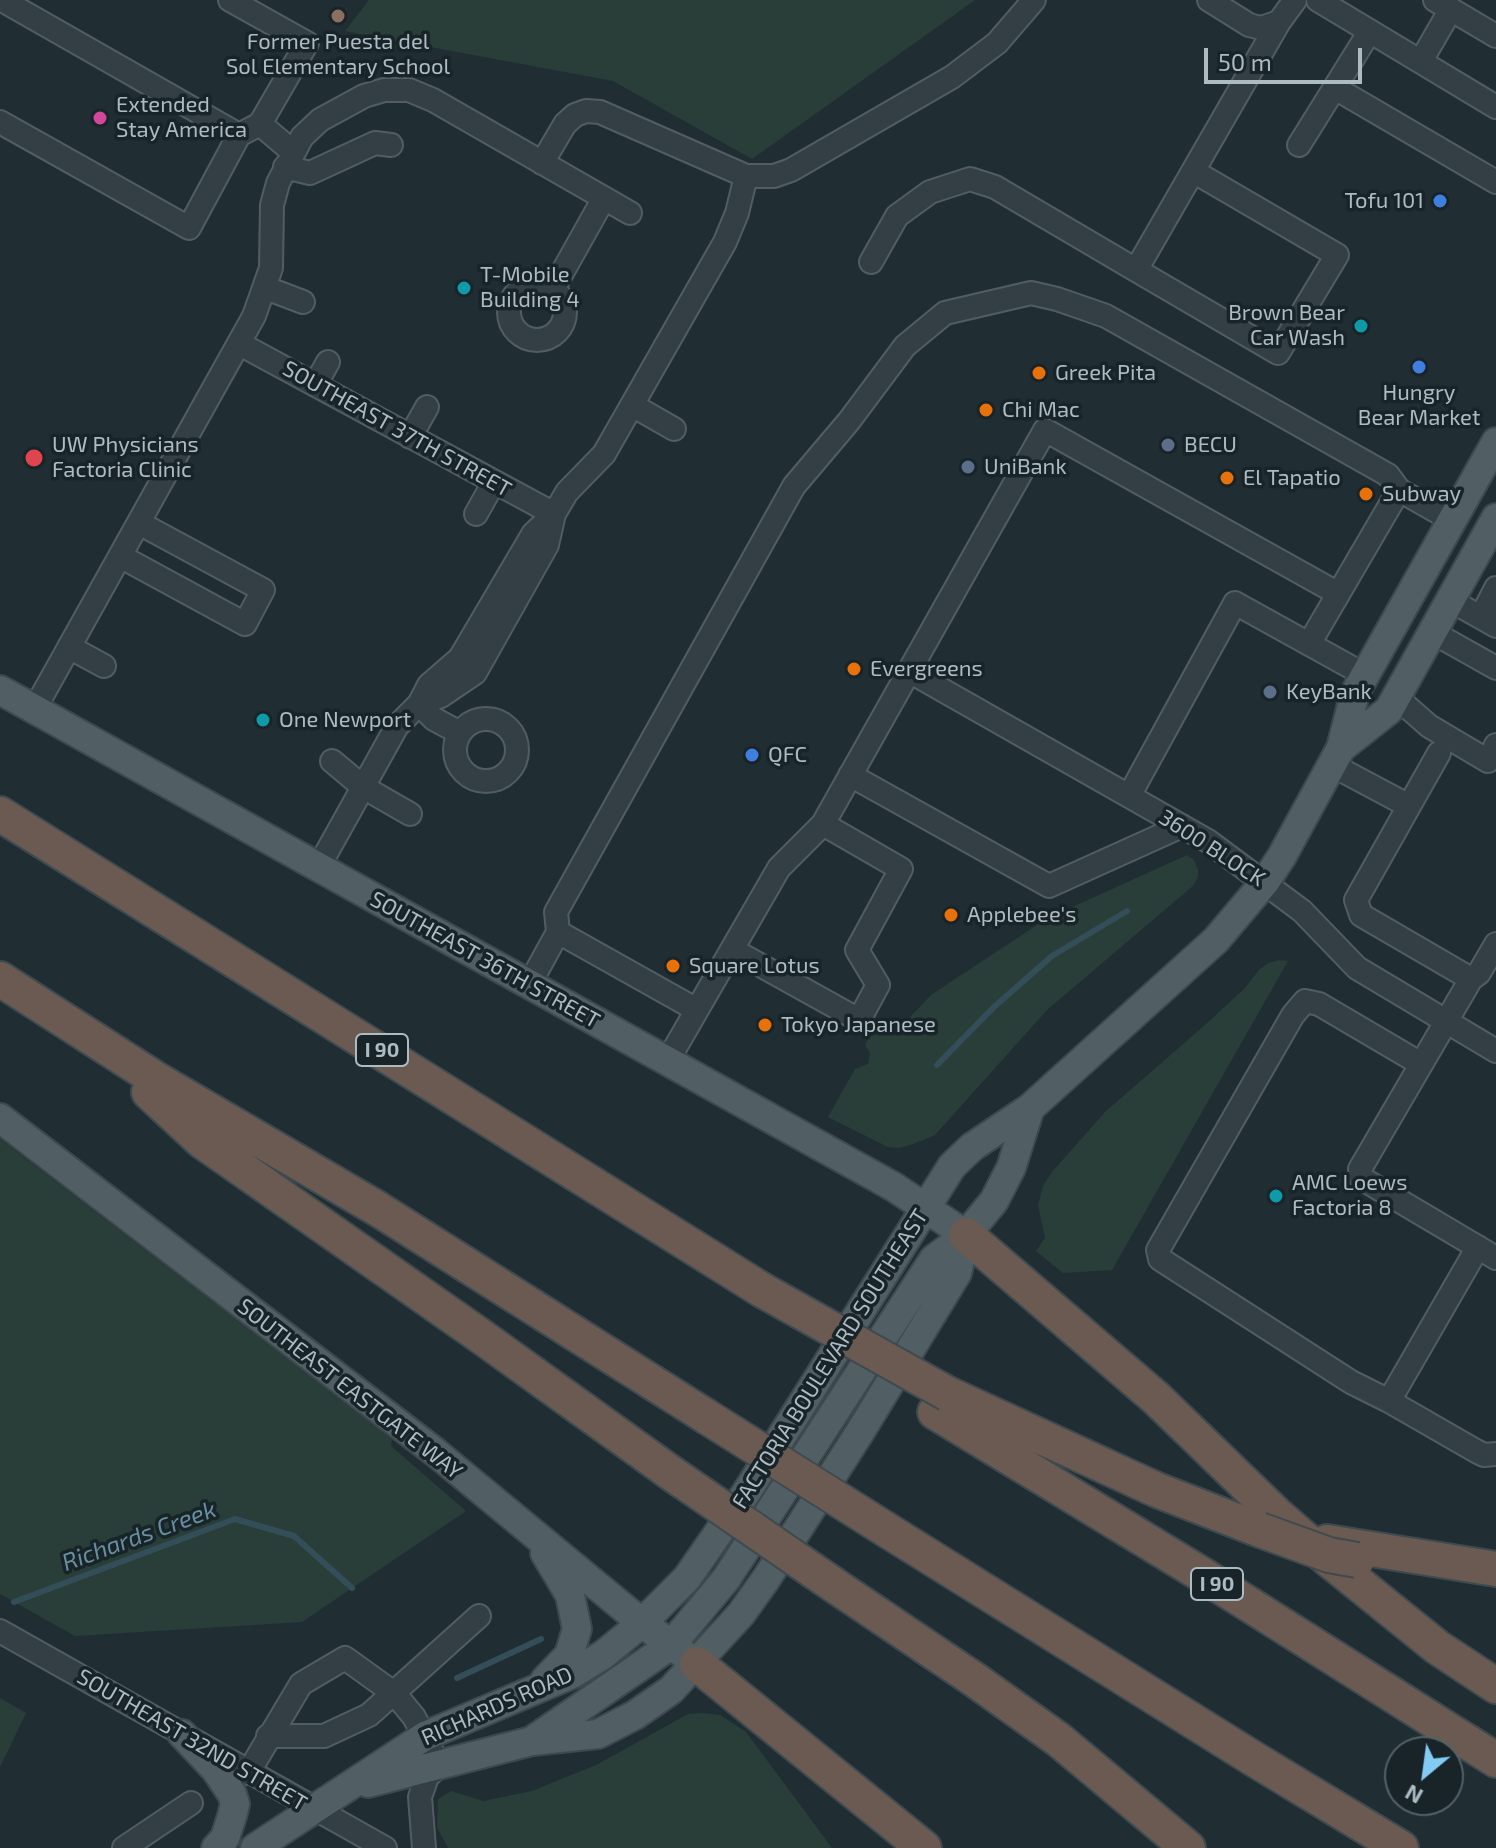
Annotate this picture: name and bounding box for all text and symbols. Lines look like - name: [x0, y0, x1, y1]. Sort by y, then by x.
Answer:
- marker: Former Puesta del Sol Elementary School: [329, 7, 347, 25]
- place label: Former Puesta del Sol Elementary School: [226, 29, 450, 80]
- scale bar: [1208, 32, 1366, 82]
- text: 50 m: [1218, 47, 1272, 76]
- place label: Extended Stay America: [116, 92, 247, 144]
- marker: Extended Stay America: [91, 109, 109, 127]
- place label: Tofu 101: [1345, 188, 1424, 214]
- marker: Tofu 101: [1431, 192, 1449, 210]
- place label: T-Mobile Building 4: [480, 262, 580, 314]
- marker: T-Mobile Building 4: [455, 279, 473, 297]
- place label: Brown Bear Car Wash: [1228, 300, 1345, 352]
- marker: Brown Bear Car Wash: [1352, 317, 1370, 335]
- street label: SOUTHEAST 37TH STREET: [278, 355, 516, 503]
- marker: Hungry Bear Market: [1410, 358, 1428, 376]
- place label: Greek Pita: [1055, 360, 1156, 386]
- marker: Greek Pita: [1030, 364, 1048, 382]
- place label: Hungry Bear Market: [1358, 380, 1480, 432]
- place label: Chi Mac: [1002, 397, 1080, 423]
- marker: Chi Mac: [977, 401, 995, 419]
- place label: UW Physicians Factoria Clinic: [52, 432, 199, 484]
- place label: BECU: [1184, 432, 1237, 458]
- marker: BECU: [1159, 436, 1177, 454]
- marker: UW Physicians Factoria Clinic: [23, 447, 45, 469]
- place label: UniBank: [984, 454, 1067, 480]
- marker: UniBank: [959, 458, 977, 476]
- place label: El Tapatio: [1243, 465, 1341, 491]
- marker: El Tapatio: [1218, 469, 1236, 487]
- place label: Subway: [1382, 481, 1461, 507]
- marker: Subway: [1357, 485, 1375, 503]
- place label: Evergreens: [870, 656, 983, 682]
- marker: Evergreens: [845, 660, 863, 678]
- place label: KeyBank: [1286, 679, 1372, 705]
- marker: KeyBank: [1261, 683, 1279, 701]
- place label: One Newport: [279, 707, 411, 733]
- marker: One Newport: [254, 711, 272, 729]
- place label: QFC: [768, 742, 807, 768]
- marker: QFC: [743, 746, 761, 764]
- street label: 3600 BLOCK: [1154, 804, 1270, 892]
- street label: SOUTHEAST 36TH STREET: [366, 886, 604, 1034]
- place label: Applebee's: [967, 902, 1076, 928]
- marker: Applebee's: [942, 906, 960, 924]
- place label: Square Lotus: [689, 953, 820, 979]
- marker: Square Lotus: [664, 957, 682, 975]
- place label: Tokyo Japanese: [781, 1012, 936, 1038]
- marker: Tokyo Japanese: [756, 1016, 774, 1034]
- road number: I 90: [356, 1034, 408, 1066]
- place label: AMC Loews Factoria 8: [1292, 1170, 1407, 1222]
- marker: AMC Loews Factoria 8: [1267, 1187, 1285, 1205]
- street label: FACTORIA BOULEVARD SOUTHEAST: [727, 1204, 933, 1514]
- street label: SOUTHEAST EASTGATE WAY: [232, 1293, 468, 1485]
- water label: Richards Creek: [58, 1495, 220, 1577]
- road number: I 90: [1191, 1568, 1243, 1600]
- street label: RICHARDS ROAD: [418, 1661, 576, 1751]
- street label: SOUTHEAST 32ND STREET: [72, 1663, 312, 1817]
- north arrow: [1384, 1736, 1464, 1816]
- text: N: [1400, 1780, 1427, 1810]

